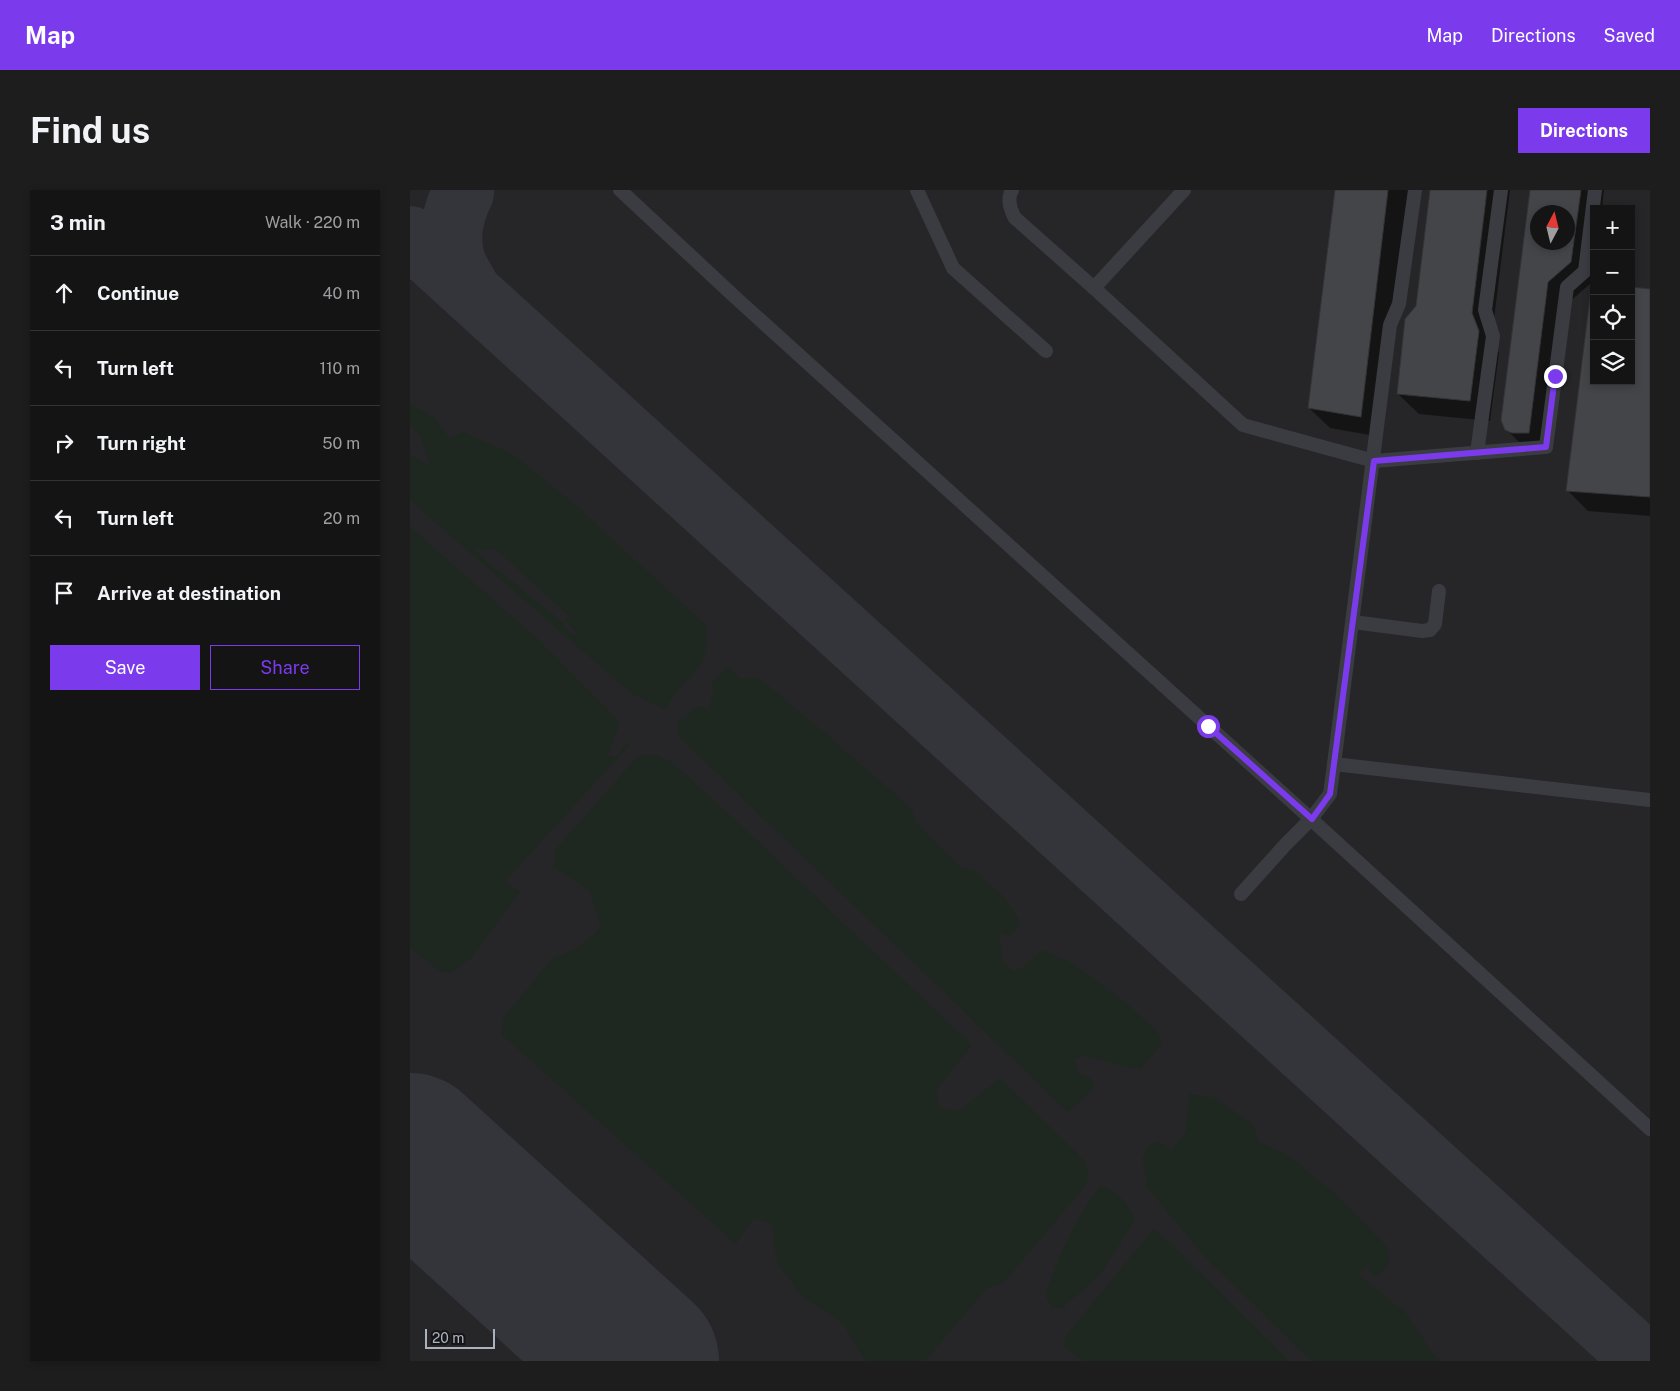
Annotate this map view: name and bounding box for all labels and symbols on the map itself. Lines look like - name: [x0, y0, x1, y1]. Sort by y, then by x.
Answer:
- north arrow: [1530, 205, 1575, 250]
- route end: [1544, 365, 1567, 388]
- route start: [1197, 715, 1220, 738]
- scale bar: [425, 1326, 495, 1349]

